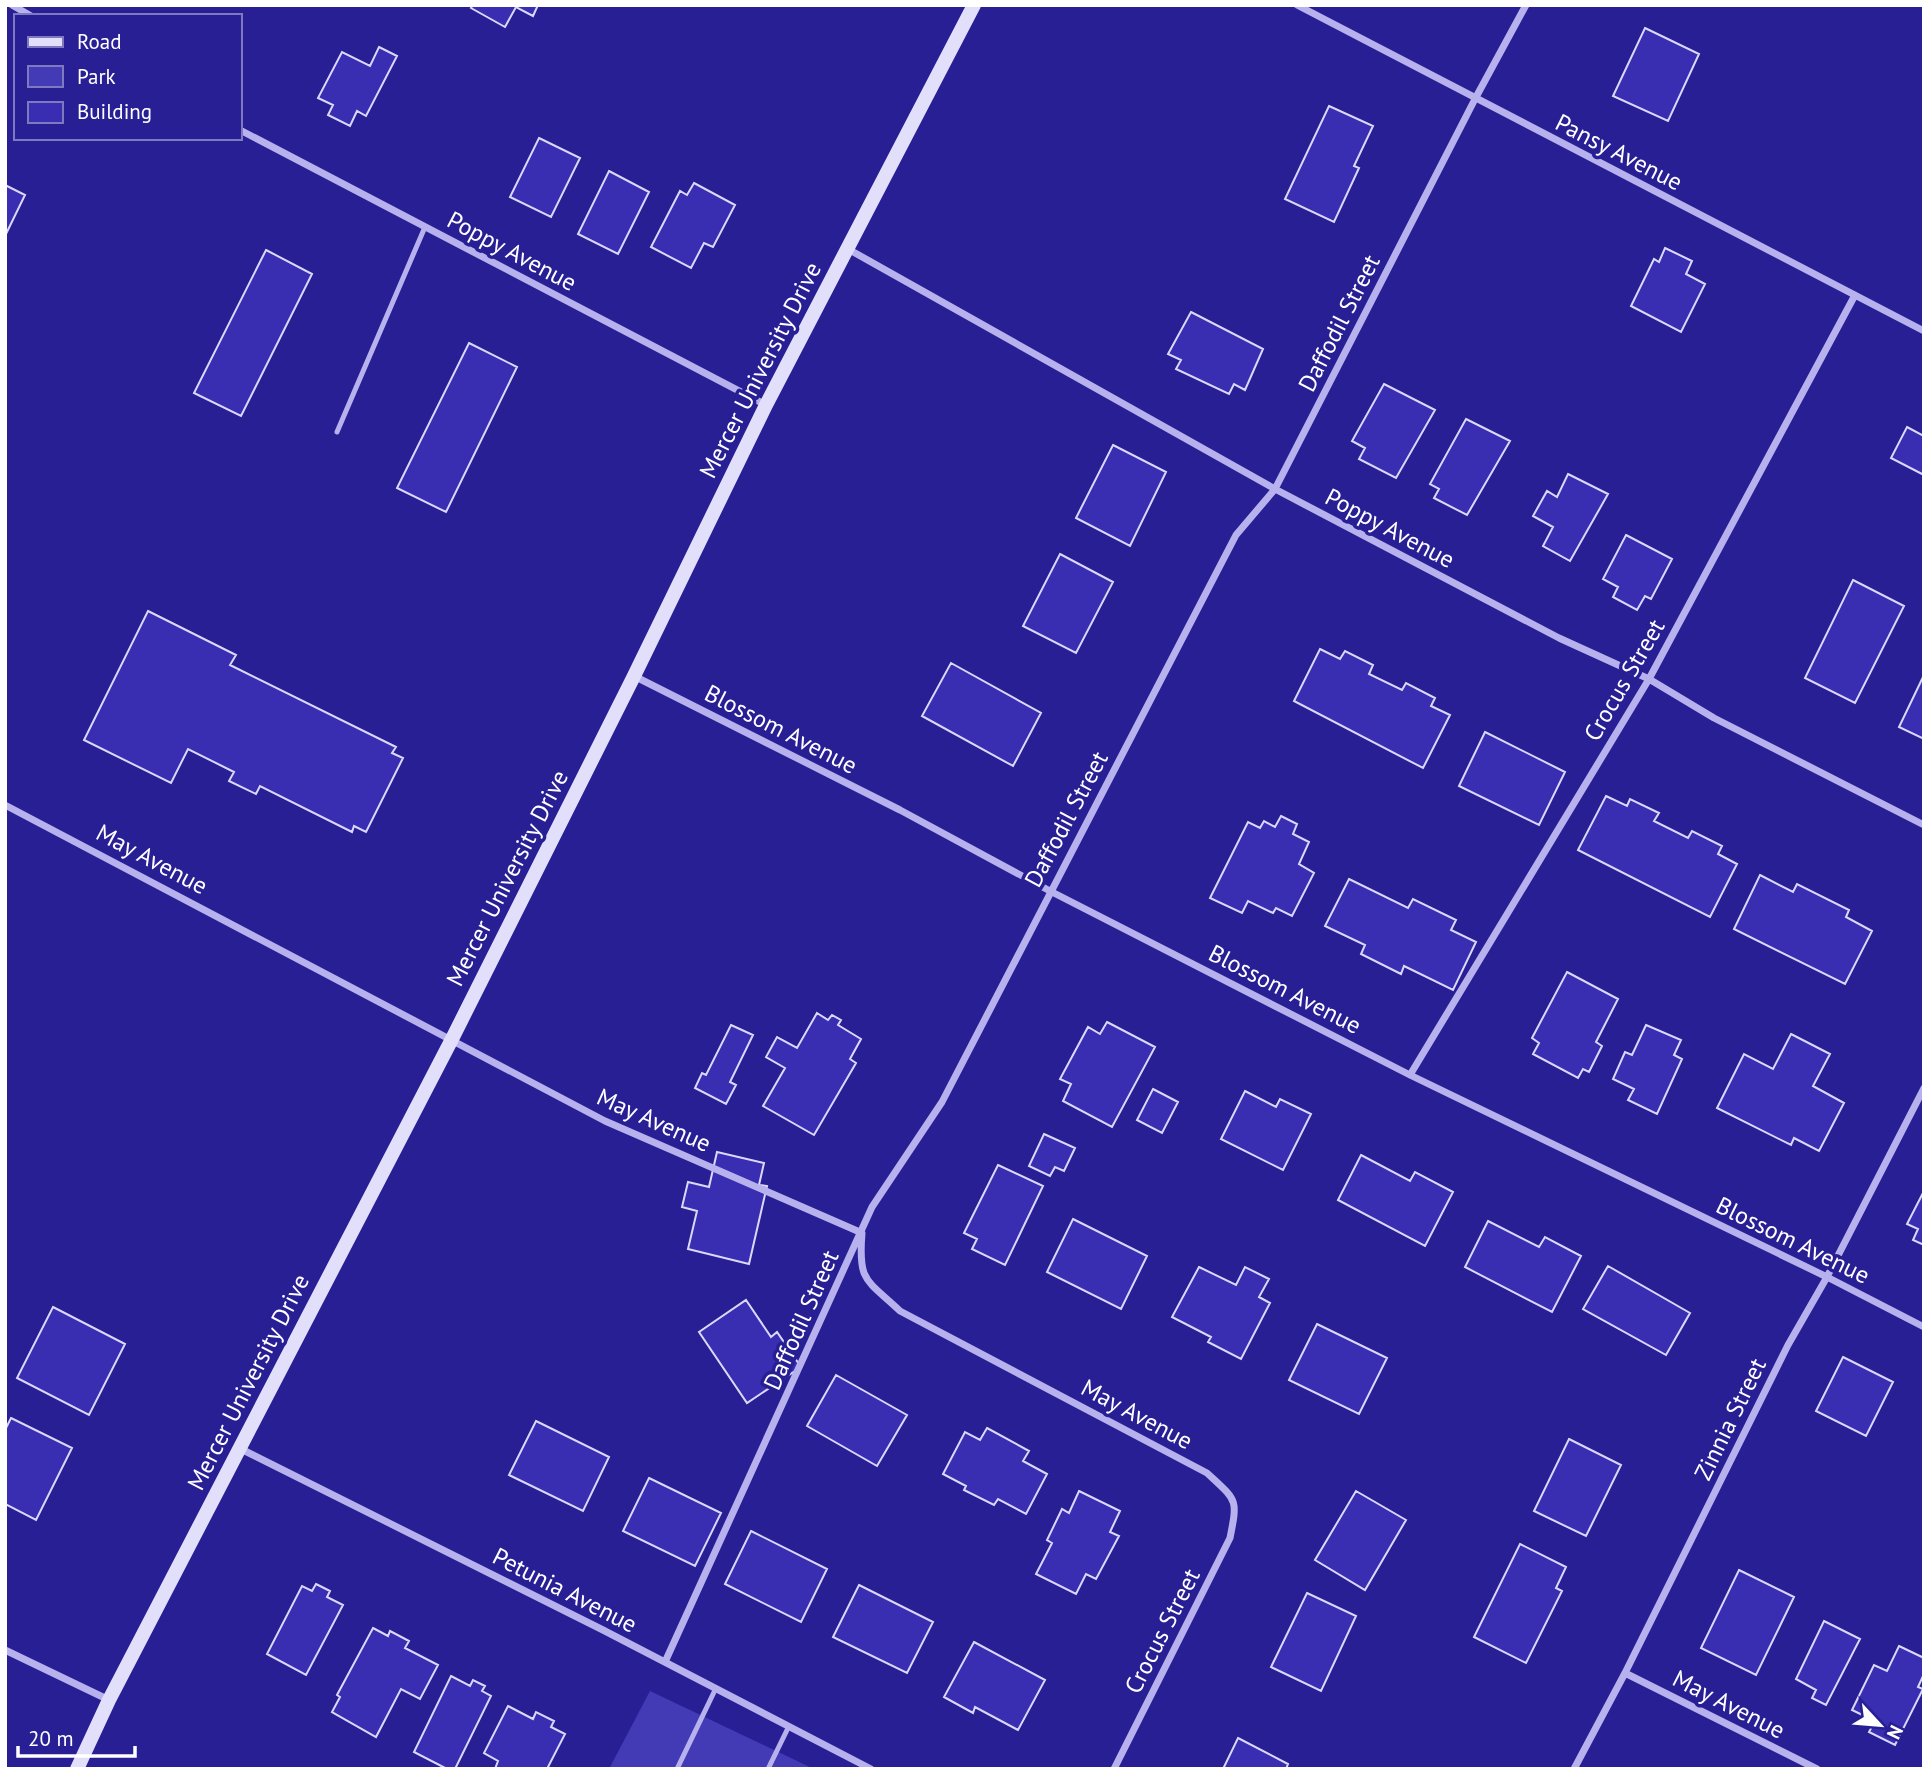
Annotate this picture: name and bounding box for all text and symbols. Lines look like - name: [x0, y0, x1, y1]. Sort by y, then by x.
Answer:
- legend: [14, 14, 242, 140]
- text: Road: [77, 28, 121, 55]
- text: Park: [77, 63, 116, 90]
- text: Building: [77, 98, 152, 125]
- street label: Pansy Avenue: [1550, 107, 1688, 197]
- street label: Poppy Avenue: [442, 204, 582, 298]
- street label: Daffodil Street: [1291, 249, 1387, 397]
- street label: Mercer University Drive: [692, 257, 828, 483]
- street label: Poppy Avenue: [1320, 481, 1460, 575]
- street label: Crocus Street: [1577, 613, 1671, 747]
- street label: Blossom Avenue: [700, 677, 862, 781]
- street label: Daffodil Street: [1017, 746, 1115, 892]
- street label: Mercer University Drive: [439, 765, 575, 991]
- street label: May Avenue: [91, 817, 213, 901]
- street label: Blossom Avenue: [1204, 937, 1366, 1041]
- street label: May Avenue: [592, 1081, 716, 1159]
- street label: Blossom Avenue: [1711, 1189, 1875, 1291]
- street label: Daffodil Street: [756, 1245, 846, 1395]
- street label: Mercer University Drive: [180, 1269, 316, 1495]
- street label: Zinnia Street: [1687, 1353, 1773, 1485]
- street label: May Avenue: [1076, 1372, 1198, 1456]
- street label: Petunia Avenue: [488, 1540, 642, 1640]
- street label: Crocus Street: [1117, 1563, 1207, 1699]
- street label: May Avenue: [1668, 1663, 1790, 1745]
- north arrow: [1845, 1690, 1915, 1760]
- scale bar: [18, 1714, 135, 1758]
- text: N: [1882, 1722, 1909, 1743]
- text: 20 m: [28, 1725, 74, 1752]

